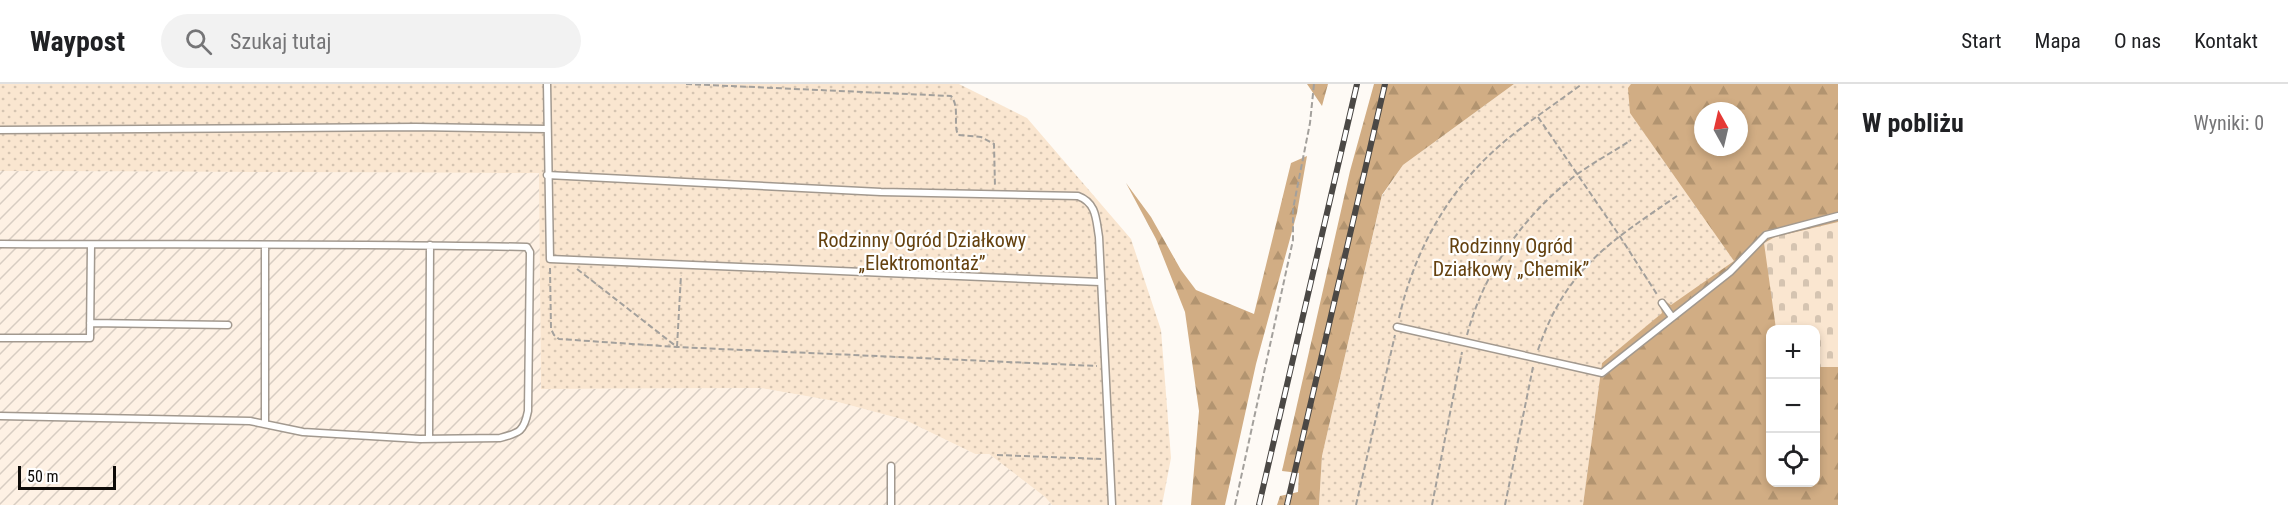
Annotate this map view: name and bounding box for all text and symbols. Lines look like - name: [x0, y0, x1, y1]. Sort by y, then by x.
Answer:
- search box: [161, 14, 581, 68]
- text: Waypost: [30, 25, 125, 58]
- icon: search: [182, 25, 215, 58]
- text: Szukaj tutaj: [230, 29, 331, 54]
- text: Start: [1961, 29, 2002, 53]
- text: Mapa: [2035, 29, 2081, 53]
- text: O nas: [2114, 29, 2161, 53]
- text: Kontakt: [2194, 29, 2258, 53]
- north arrow: [1694, 102, 1748, 156]
- text: W pobliżu: [1862, 108, 1964, 138]
- text: Wyniki: 0: [2193, 111, 2264, 135]
- park label: Rodzinny Ogród Działkowy „Elektromontaż”: [818, 228, 1026, 275]
- park label: Rodzinny Ogród Działkowy „Chemik”: [1433, 234, 1589, 281]
- map controls: [1766, 325, 1820, 487]
- button: +: [1766, 325, 1820, 379]
- button: −: [1766, 379, 1820, 433]
- button: locate: [1766, 433, 1820, 487]
- scale bar: [18, 463, 116, 490]
- text: 50 m: [27, 467, 59, 486]

